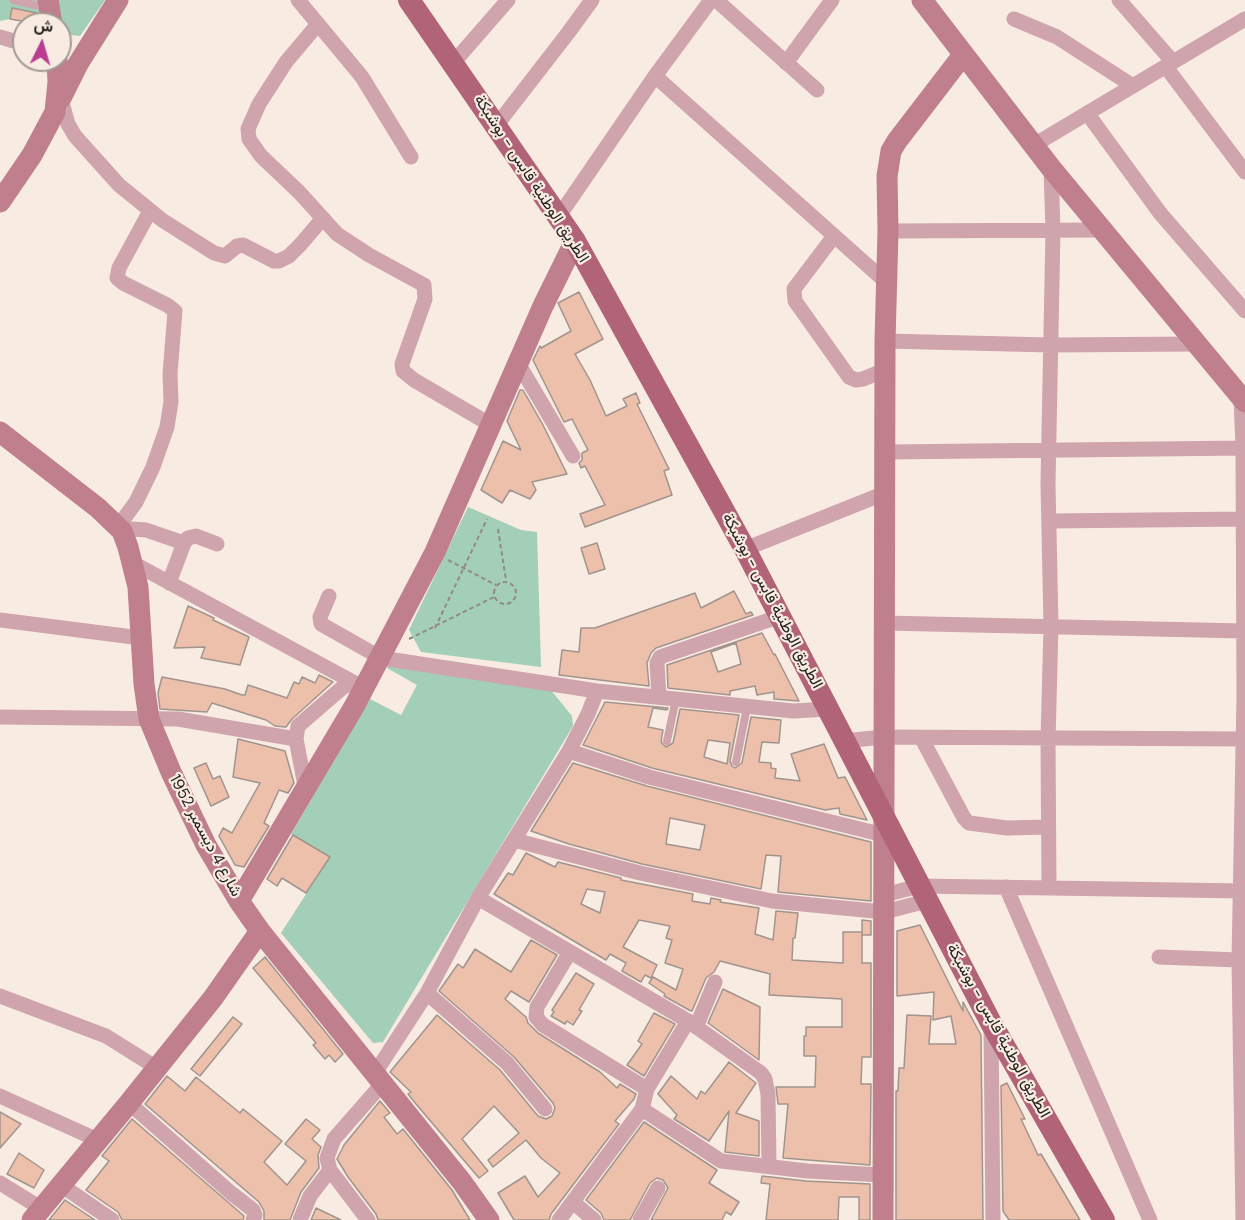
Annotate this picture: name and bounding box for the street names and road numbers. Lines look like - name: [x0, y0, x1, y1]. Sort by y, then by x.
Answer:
- street label: الطريق الوطنية قابس - بوشبكة: [470, 92, 592, 266]
- street label: الطريق الوطنية قابس - بوشبكة: [717, 510, 827, 692]
- street label: شارع 4 ديسمبر 1952: [165, 772, 245, 900]
- street label: الطريق الوطنية قابس - بوشبكة: [942, 941, 1054, 1121]

